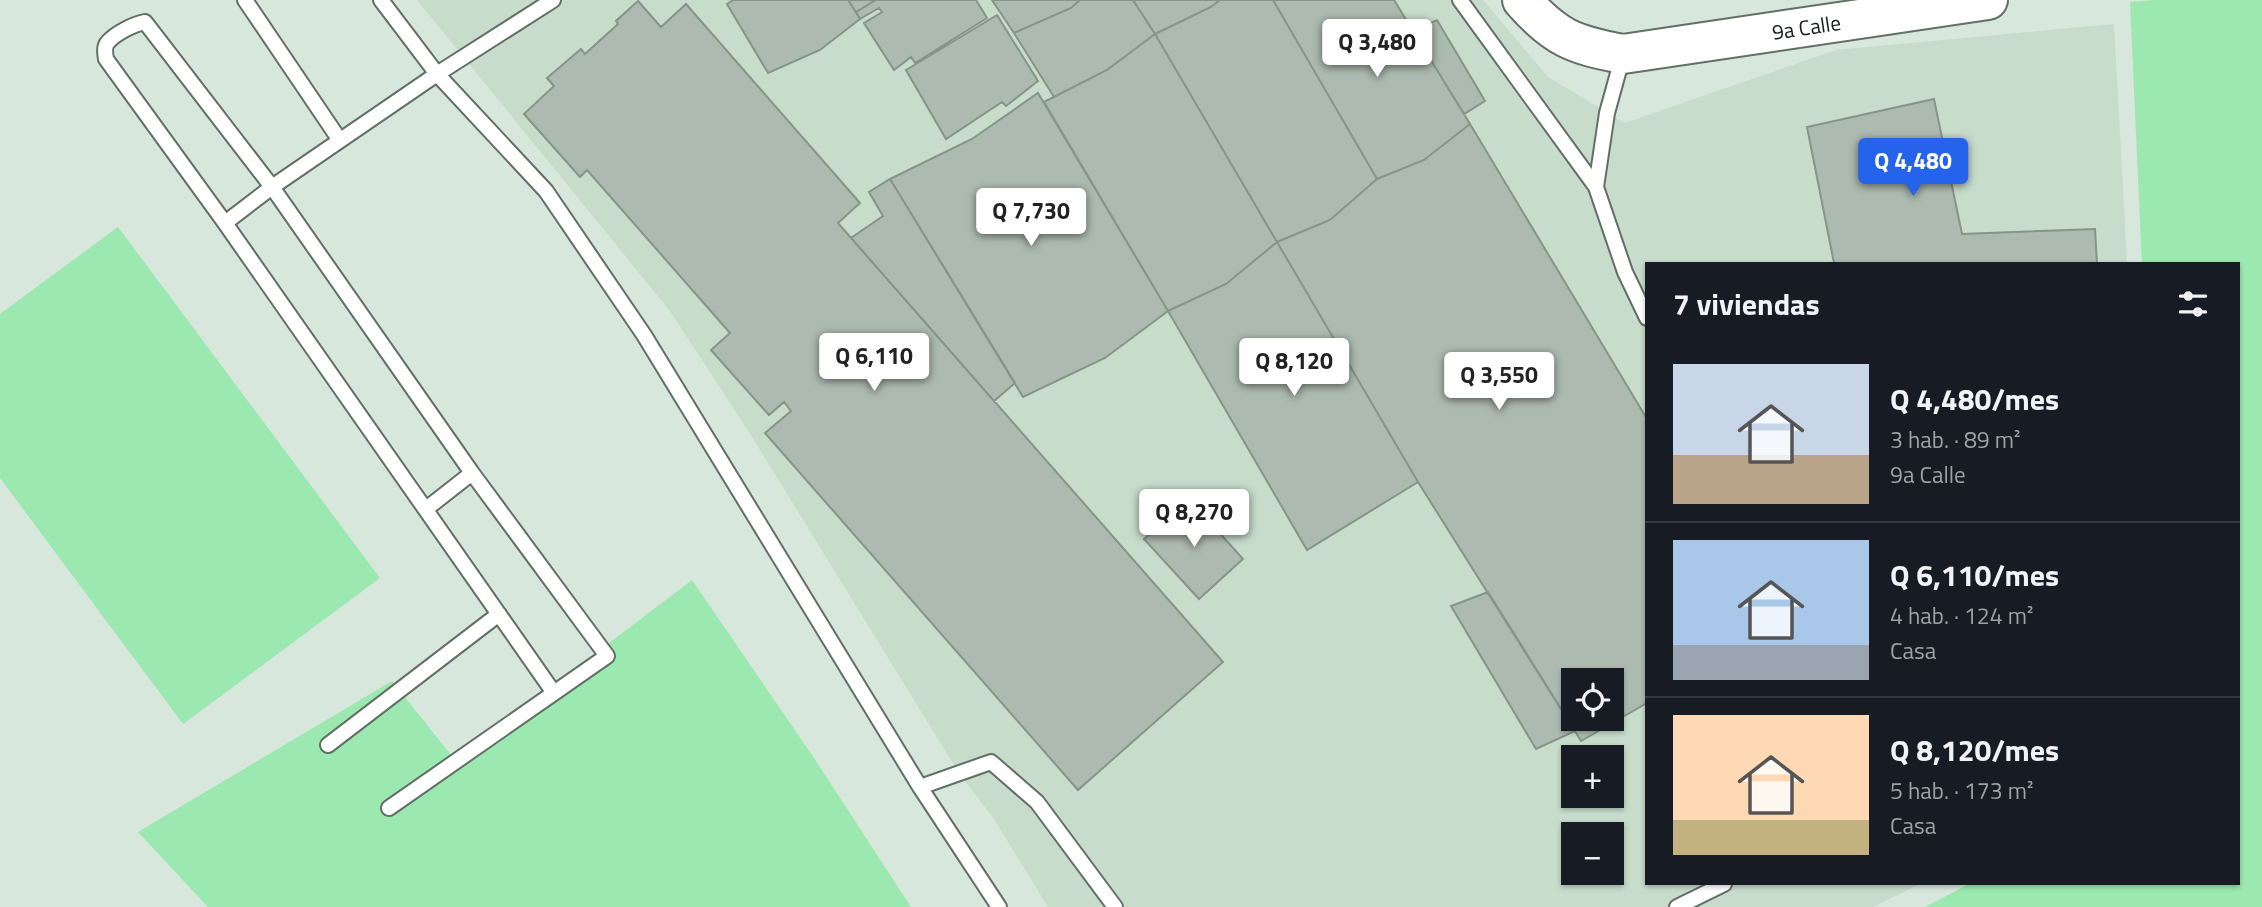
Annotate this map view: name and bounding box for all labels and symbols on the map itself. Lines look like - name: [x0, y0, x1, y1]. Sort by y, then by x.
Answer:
- street label: 9a Calle: [1770, 6, 1843, 48]
- pin: Q 3,480: [1312, 20, 1442, 79]
- pin: Q 4,480: [1848, 138, 1978, 198]
- pin: Q 7,730: [966, 188, 1096, 248]
- pin: Q 6,110: [809, 334, 939, 393]
- pin: Q 8,120: [1229, 338, 1359, 398]
- pin: Q 3,550: [1434, 352, 1564, 412]
- pin: Q 8,270: [1129, 490, 1259, 549]

